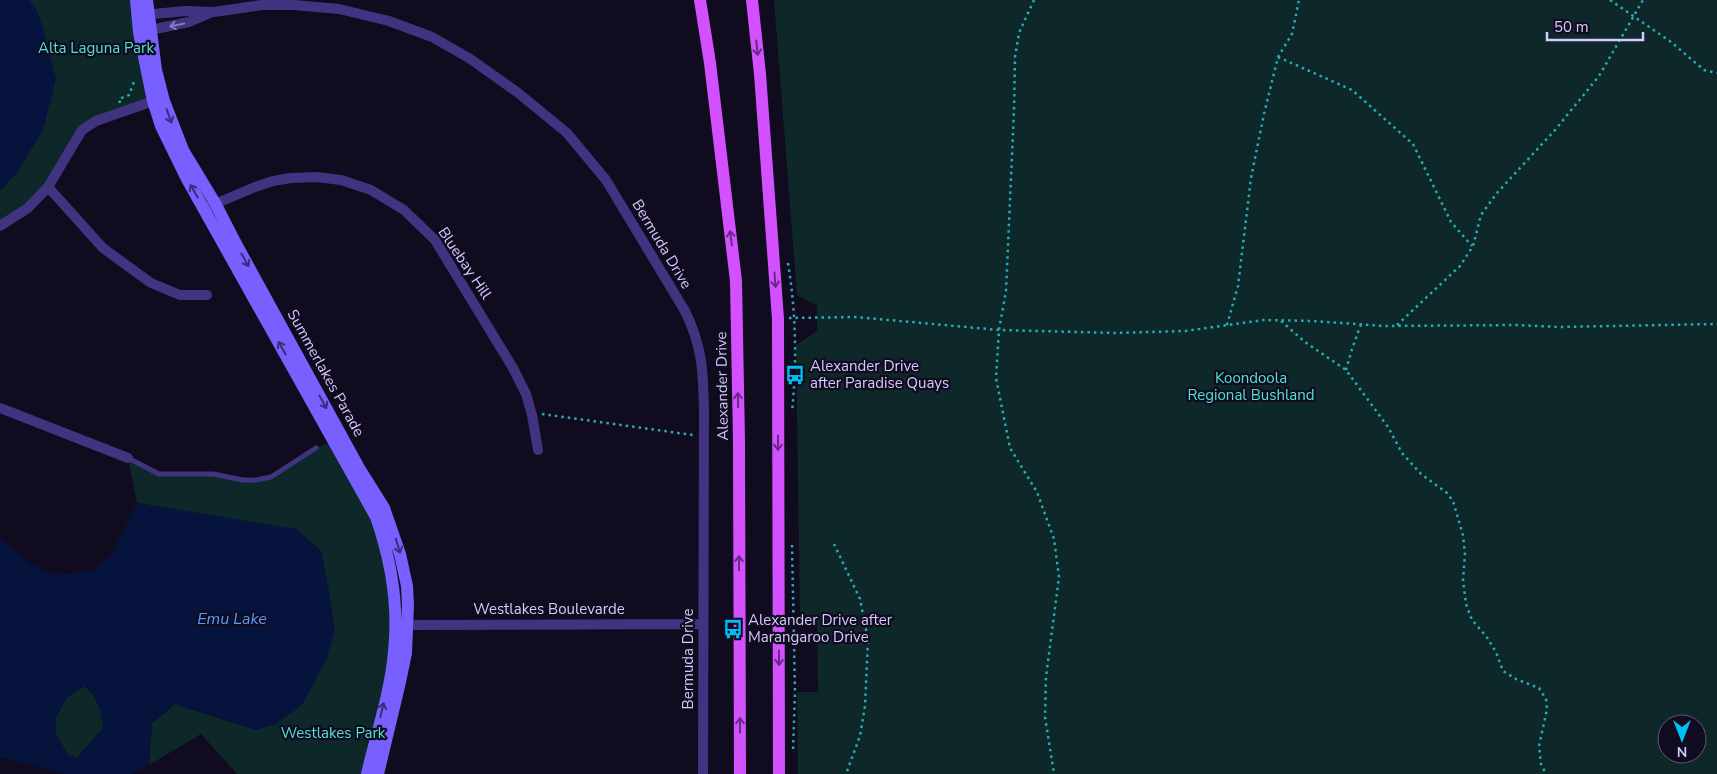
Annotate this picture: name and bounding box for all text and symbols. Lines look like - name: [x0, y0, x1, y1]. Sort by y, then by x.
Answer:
- scale bar: [1547, 10, 1643, 42]
- text: 50 m: [1554, 17, 1589, 37]
- one-way arrow: [170, 21, 186, 30]
- park label: Alta Laguna Park: [38, 38, 154, 58]
- one-way arrow: [752, 40, 762, 56]
- one-way arrow: [165, 108, 174, 123]
- one-way arrow: [189, 183, 199, 198]
- street label: Bermuda Drive: [627, 196, 697, 292]
- street label: Bluebay Hill: [434, 223, 497, 303]
- one-way arrow: [726, 230, 736, 246]
- one-way arrow: [240, 252, 250, 267]
- one-way arrow: [770, 272, 780, 288]
- street label: Summerlakes Parade: [283, 306, 369, 440]
- street label: Alexander Drive: [711, 331, 733, 441]
- one-way arrow: [277, 340, 287, 355]
- place label: Alexander Drive after Paradise Quays: [810, 356, 949, 393]
- bus stop icon: Alexander Drive after Paradise Quays: [784, 364, 806, 386]
- park label: Koondoola Regional Bushland: [1187, 368, 1315, 405]
- one-way arrow: [734, 393, 743, 409]
- one-way arrow: [319, 394, 329, 409]
- one-way arrow: [773, 434, 783, 450]
- one-way arrow: [393, 538, 403, 554]
- one-way arrow: [734, 555, 744, 572]
- street label: Westlakes Boulevarde: [473, 599, 625, 619]
- water label: Emu Lake: [197, 608, 267, 630]
- street label: Bermuda Drive: [678, 609, 698, 709]
- place label: Alexander Drive after Marangaroo Drive: [748, 610, 893, 647]
- bus stop icon: Alexander Drive after Marangaroo Drive: [722, 618, 744, 640]
- one-way arrow: [774, 649, 784, 665]
- one-way arrow: [378, 702, 387, 718]
- north arrow: [1657, 714, 1707, 764]
- one-way arrow: [735, 718, 745, 734]
- park label: Westlakes Park: [281, 723, 386, 743]
- text: N: [1677, 742, 1687, 761]

